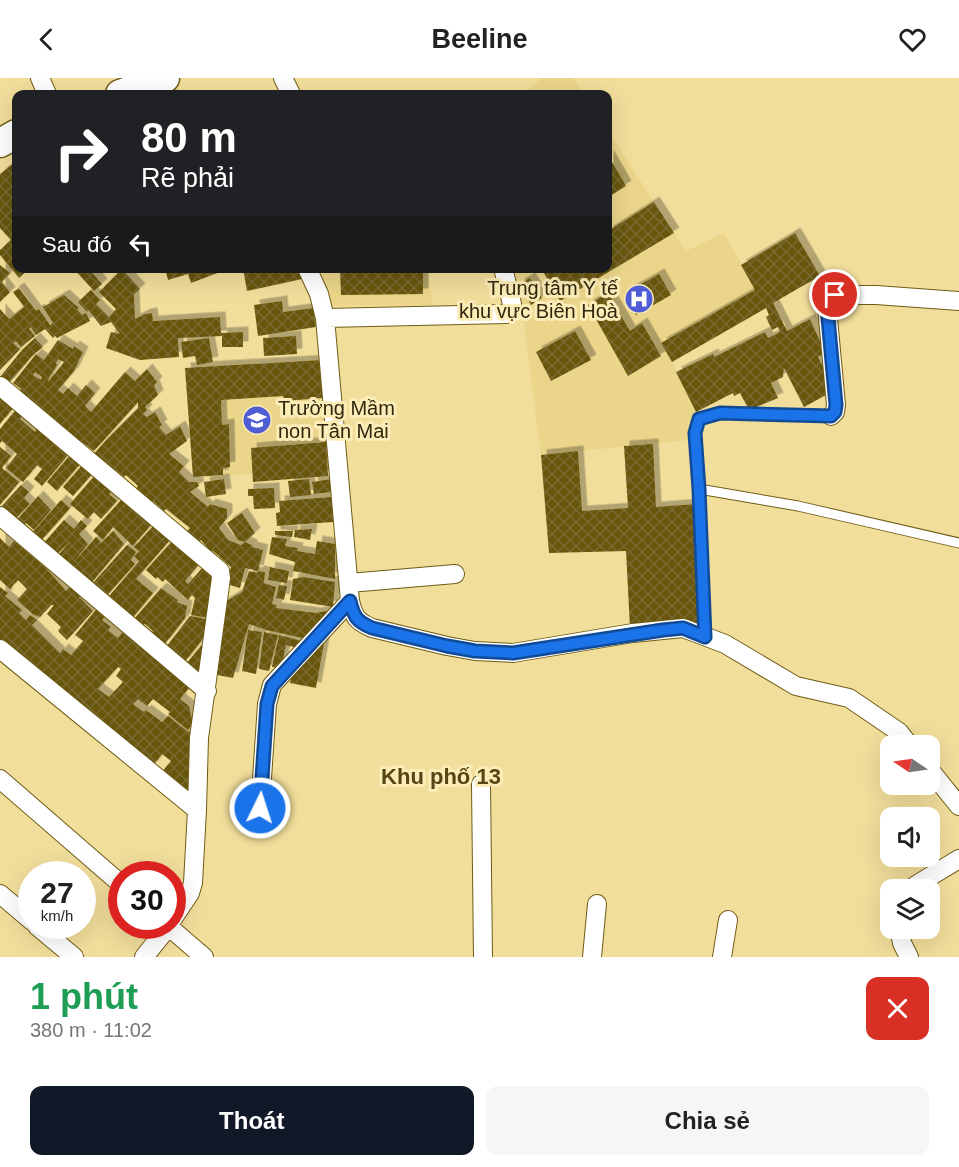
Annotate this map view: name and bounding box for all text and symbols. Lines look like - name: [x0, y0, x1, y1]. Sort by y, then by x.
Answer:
- icon: back: [30, 23, 63, 56]
- icon: heart: [896, 23, 929, 56]
- text: Beeline: [431, 24, 528, 54]
- icon: right: [42, 114, 120, 192]
- text: 80 m: [141, 114, 237, 161]
- text: Rẽ phải: [141, 163, 234, 193]
- icon: left: [124, 228, 157, 261]
- text: Sau đó: [42, 232, 112, 257]
- pin: [809, 269, 860, 320]
- place label: Trung tâm Y tế khu vực Biên Hoà: [459, 277, 619, 322]
- icon: arrive: [818, 278, 851, 311]
- hospital icon: Trung tâm Y tế khu vực Biên Hoà: [623, 283, 655, 315]
- place label: Trường Mầm non Tân Mai: [278, 397, 395, 442]
- school or university icon: Trường Mầm non Tân Mai: [241, 404, 273, 436]
- north arrow: [880, 735, 940, 795]
- map controls: [880, 735, 940, 939]
- district label: Khu phố 13: [381, 764, 501, 789]
- position arrow: [228, 776, 292, 840]
- button: sound: [880, 807, 940, 867]
- speed limit sign: 30: [108, 861, 186, 939]
- text: 27: [40, 876, 74, 909]
- button: layers: [880, 879, 940, 939]
- text: km/h: [41, 907, 73, 924]
- text: 1 phút: [30, 976, 138, 1017]
- button: close: [866, 977, 929, 1040]
- text: 380 m · 11:02: [30, 1019, 152, 1041]
- button: Thoát: [30, 1086, 474, 1155]
- button: Chia sẻ: [486, 1086, 929, 1155]

